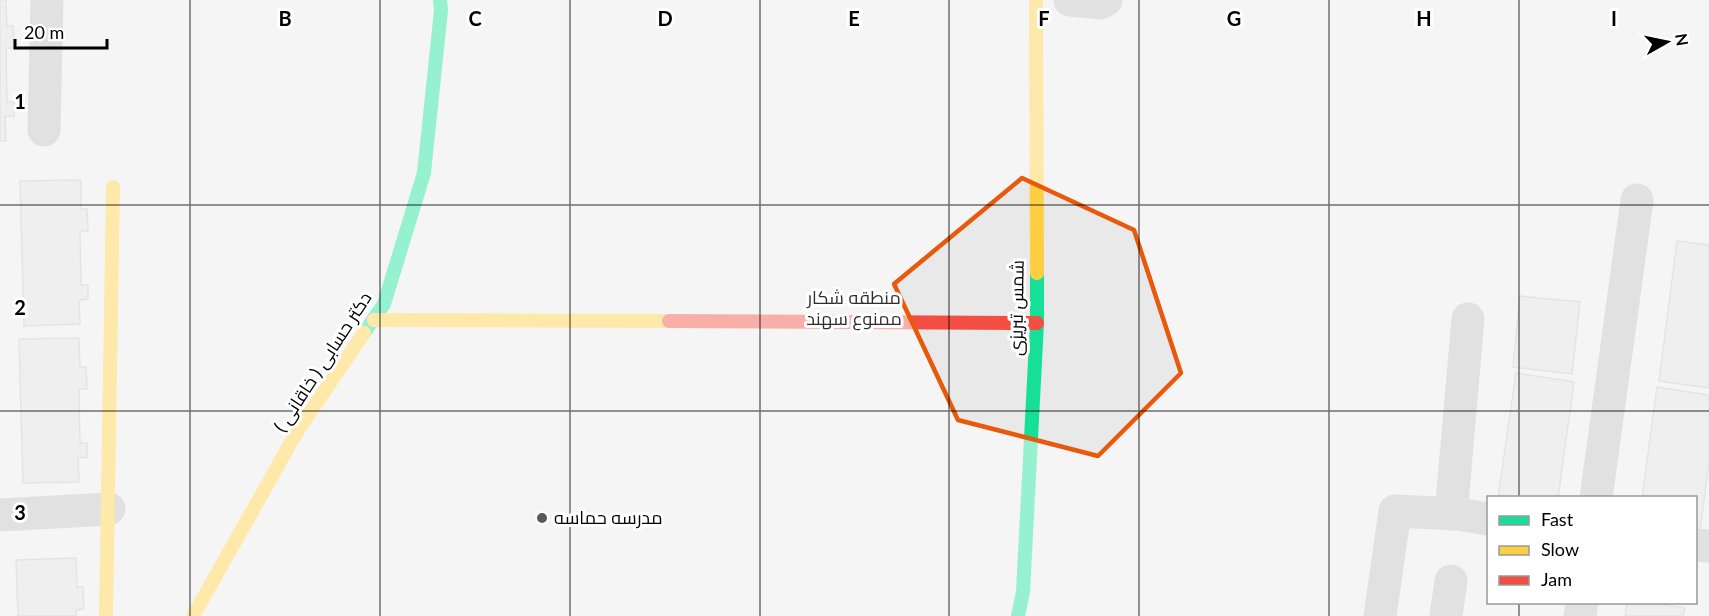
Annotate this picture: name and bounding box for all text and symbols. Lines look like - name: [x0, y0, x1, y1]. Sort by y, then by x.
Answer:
- text: B: [278, 6, 292, 30]
- text: C: [468, 6, 482, 30]
- text: D: [657, 6, 673, 30]
- text: E: [848, 6, 860, 30]
- text: F: [1038, 6, 1050, 30]
- text: G: [1227, 6, 1241, 30]
- text: H: [1416, 6, 1432, 30]
- text: I: [1611, 6, 1617, 30]
- scale bar: [15, 12, 106, 50]
- north arrow: [1637, 12, 1697, 72]
- text: 20 m: [24, 21, 64, 43]
- text: N: [1672, 32, 1693, 47]
- text: 1: [14, 89, 26, 113]
- street label: شمس تبریزی: [1004, 260, 1029, 356]
- park label: منطقه شکار ممنوع سهند: [806, 286, 902, 331]
- street label: دکتر حسابی ( خاقانی ): [269, 287, 376, 436]
- text: 2: [14, 295, 26, 319]
- legend: [1487, 496, 1697, 604]
- text: 3: [14, 500, 26, 524]
- place label: مدرسه حماسه: [554, 506, 663, 529]
- text: Fast: [1541, 508, 1574, 530]
- marker: مدرسه حماسه: [535, 511, 549, 525]
- text: Slow: [1541, 538, 1579, 560]
- text: Jam: [1541, 568, 1572, 590]

